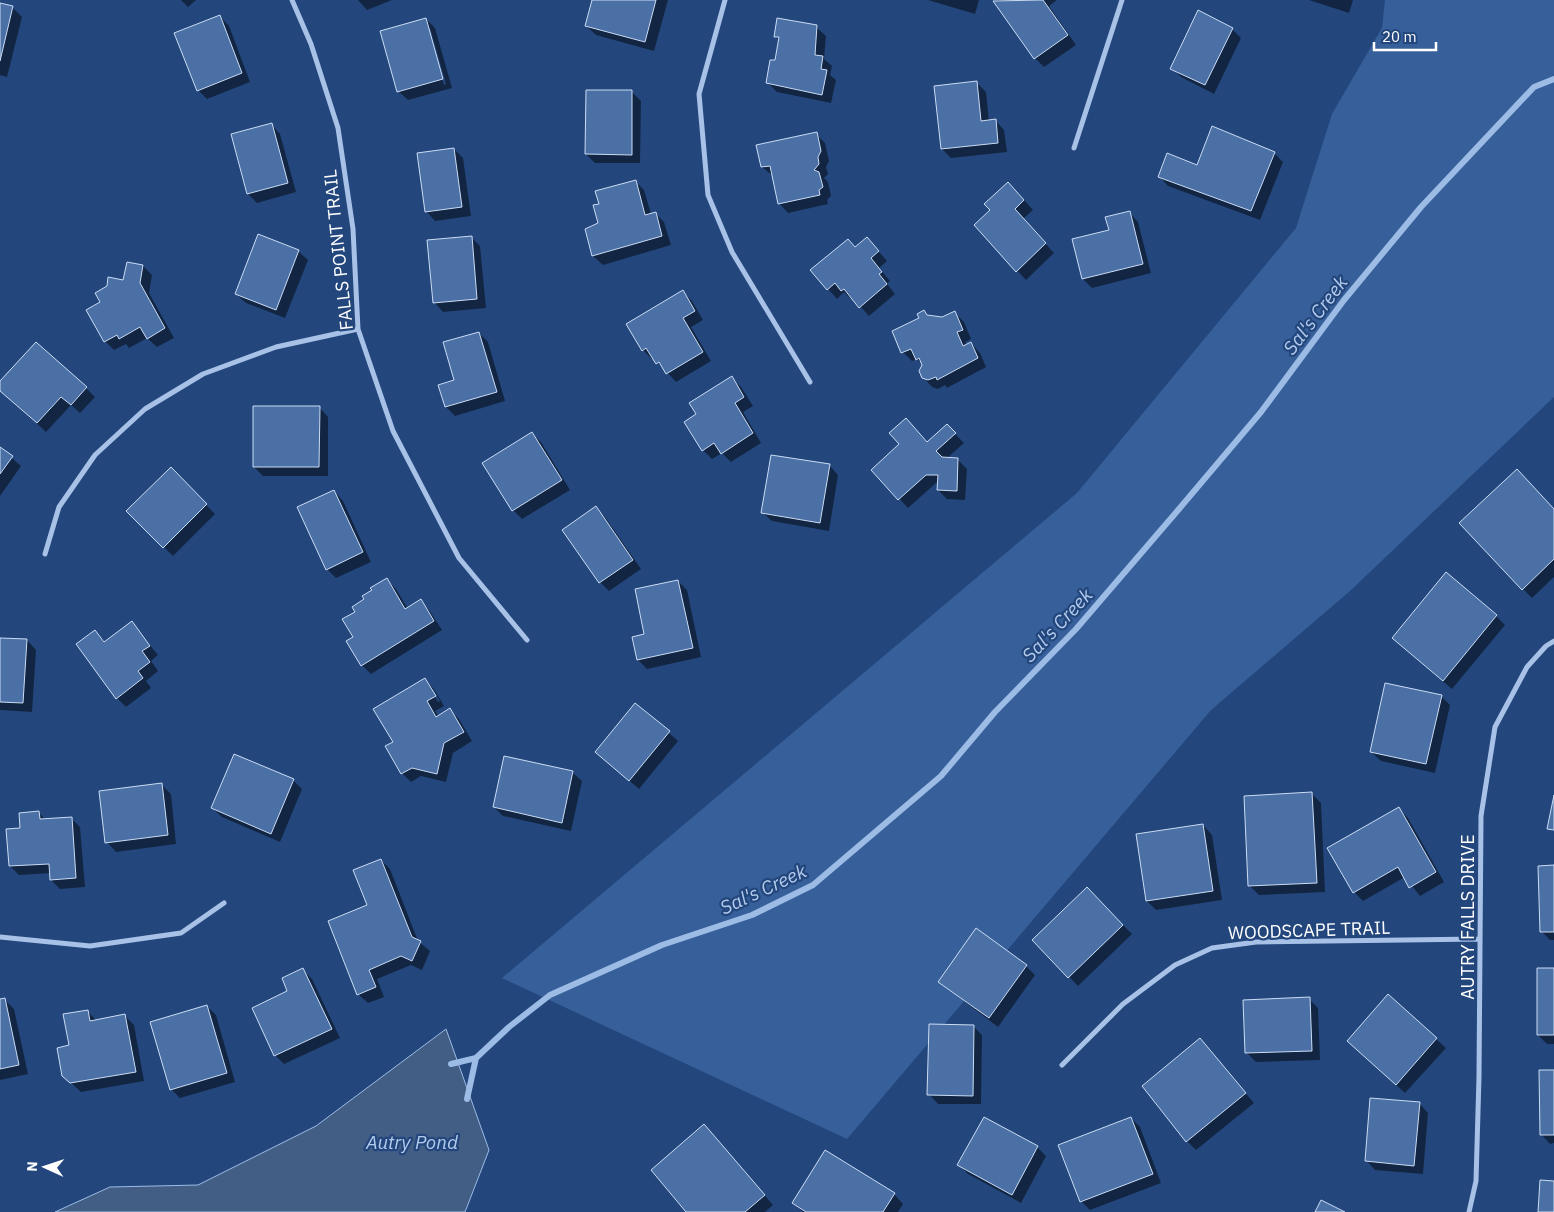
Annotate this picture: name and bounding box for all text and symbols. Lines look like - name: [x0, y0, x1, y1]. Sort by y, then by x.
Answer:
- scale bar: [1374, 20, 1436, 52]
- text: 20 m: [1382, 27, 1417, 46]
- street label: FALLS POINT TRAIL: [318, 169, 358, 331]
- water label: Sal's Creek: [1278, 270, 1353, 359]
- water label: Sal's Creek: [1017, 582, 1098, 667]
- street label: AUTRY FALLS DRIVE: [1456, 834, 1479, 1000]
- water label: Sal's Creek: [716, 858, 811, 919]
- street label: WOODSCAPE TRAIL: [1228, 916, 1390, 944]
- water label: Autry Pond: [365, 1130, 459, 1154]
- north arrow: [20, 1142, 70, 1192]
- text: N: [23, 1161, 41, 1172]

